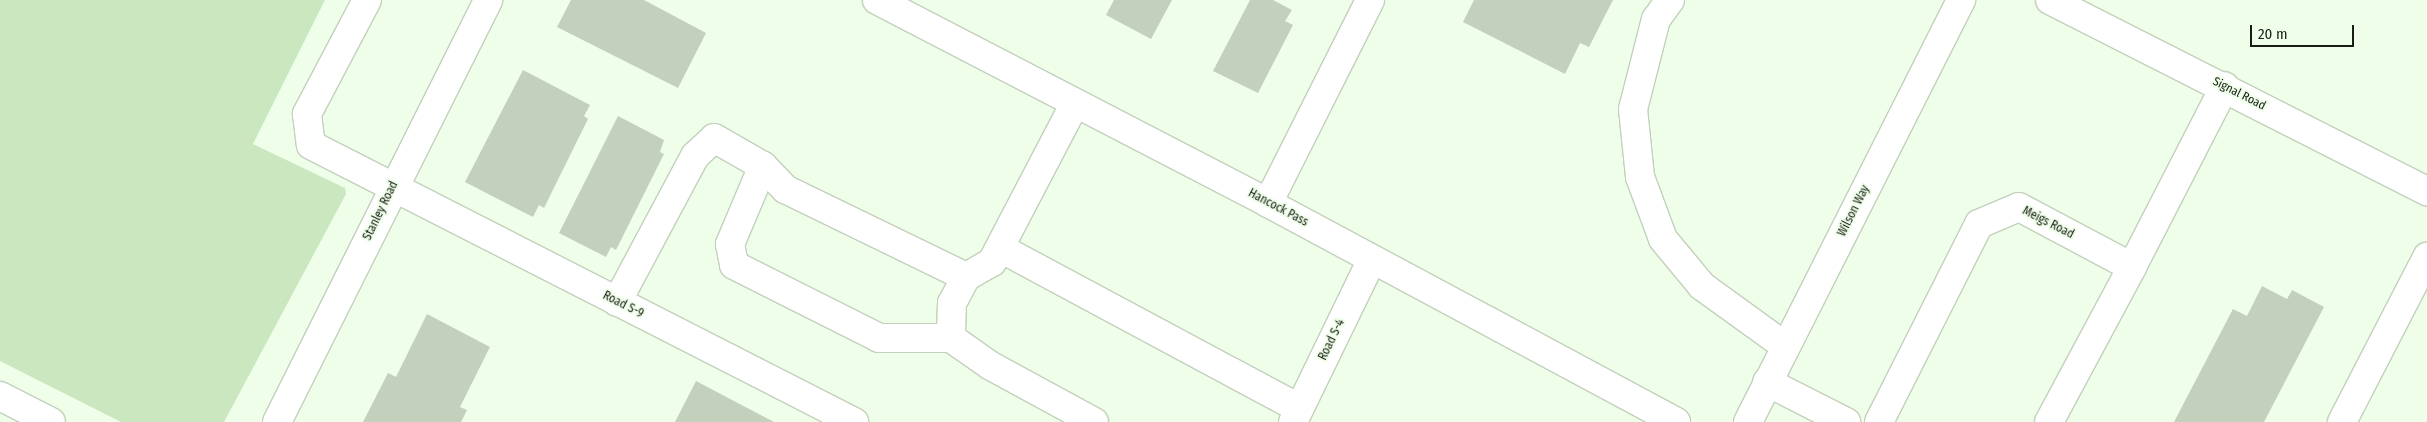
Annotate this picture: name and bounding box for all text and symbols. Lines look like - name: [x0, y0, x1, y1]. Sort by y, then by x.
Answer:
- scale bar: [2252, 15, 2356, 47]
- text: 20 m: [2258, 25, 2288, 43]
- street label: Signal Road: [2210, 75, 2268, 113]
- street label: Stanley Road: [360, 179, 402, 243]
- street label: Wilson Way: [1835, 183, 1873, 239]
- street label: Hancock Pass: [1246, 186, 1310, 230]
- street label: Meigs Road: [2020, 204, 2076, 242]
- street label: Road S-9: [600, 289, 646, 321]
- street label: Road S-4: [1316, 317, 1348, 363]

